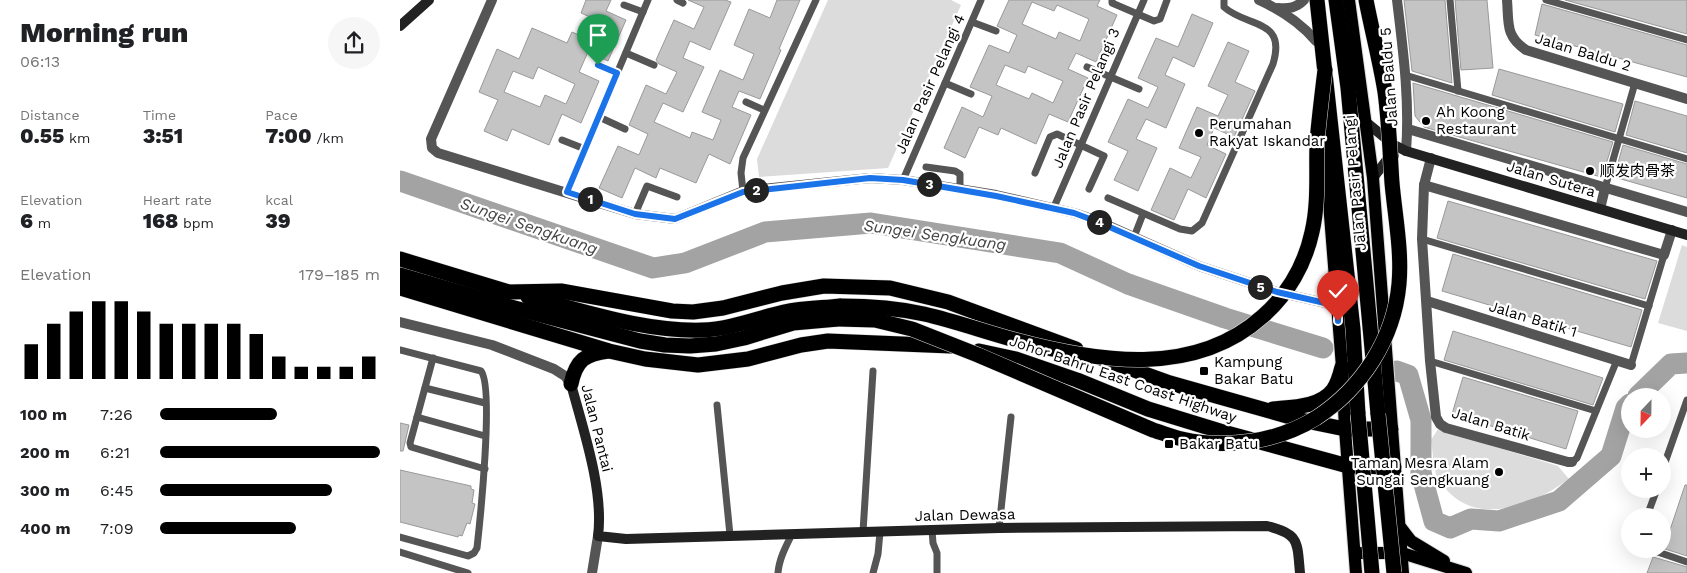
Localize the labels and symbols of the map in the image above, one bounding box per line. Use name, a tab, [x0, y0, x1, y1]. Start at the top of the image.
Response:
street label: Jalan Pasir Pelangi 4	[891, 11, 969, 157]
pin	[577, 14, 619, 65]
street label: Jalan Pasir Pelangi 3	[1048, 25, 1124, 171]
street label: Jalan Baldu 5	[1377, 27, 1401, 127]
street label: Jalan Baldu 2	[1533, 29, 1633, 75]
place label: Ah Koong Restaurant	[1436, 103, 1517, 138]
street label: Jalan Pasir Pelangi	[1340, 114, 1370, 252]
place label: Perumahan Rakyat Iskandar	[1209, 115, 1325, 150]
marker: Ah Koong Restaurant	[1420, 115, 1432, 127]
marker: Perumahan Rakyat Iskandar	[1193, 127, 1205, 139]
street label: Jalan Sutera	[1504, 157, 1598, 201]
place label: 顺发肉骨茶	[1600, 162, 1675, 180]
marker: 顺发肉骨茶	[1584, 165, 1596, 177]
pin: 3	[916, 172, 942, 196]
pin: 2	[744, 178, 768, 202]
pin: 1	[578, 186, 602, 212]
water label: Sungei Sengkuang	[458, 194, 600, 258]
pin: 4	[1086, 210, 1112, 234]
water label: Sungei Sengkuang	[862, 216, 1008, 254]
pin	[1317, 270, 1359, 321]
pin: 5	[1248, 274, 1272, 300]
street label: Jalan Batik 1	[1487, 297, 1579, 341]
street label: Johor Bahru East Coast Highway	[1007, 332, 1239, 427]
place label: Kampung Bakar Batu	[1214, 353, 1294, 388]
marker: Kampung Bakar Batu	[1198, 365, 1210, 377]
street label: Jalan Pantai	[577, 382, 617, 474]
north arrow	[1621, 388, 1671, 438]
street label: Jalan Batik	[1450, 404, 1533, 445]
place label: Bakar Batu	[1179, 435, 1259, 453]
marker: Bakar Batu	[1163, 438, 1175, 450]
place label: Taman Mesra Alam Sungai Sengkuang	[1351, 454, 1489, 489]
marker: Taman Mesra Alam Sungai Sengkuang	[1493, 466, 1505, 478]
street label: Jalan Dewasa	[914, 505, 1016, 525]

